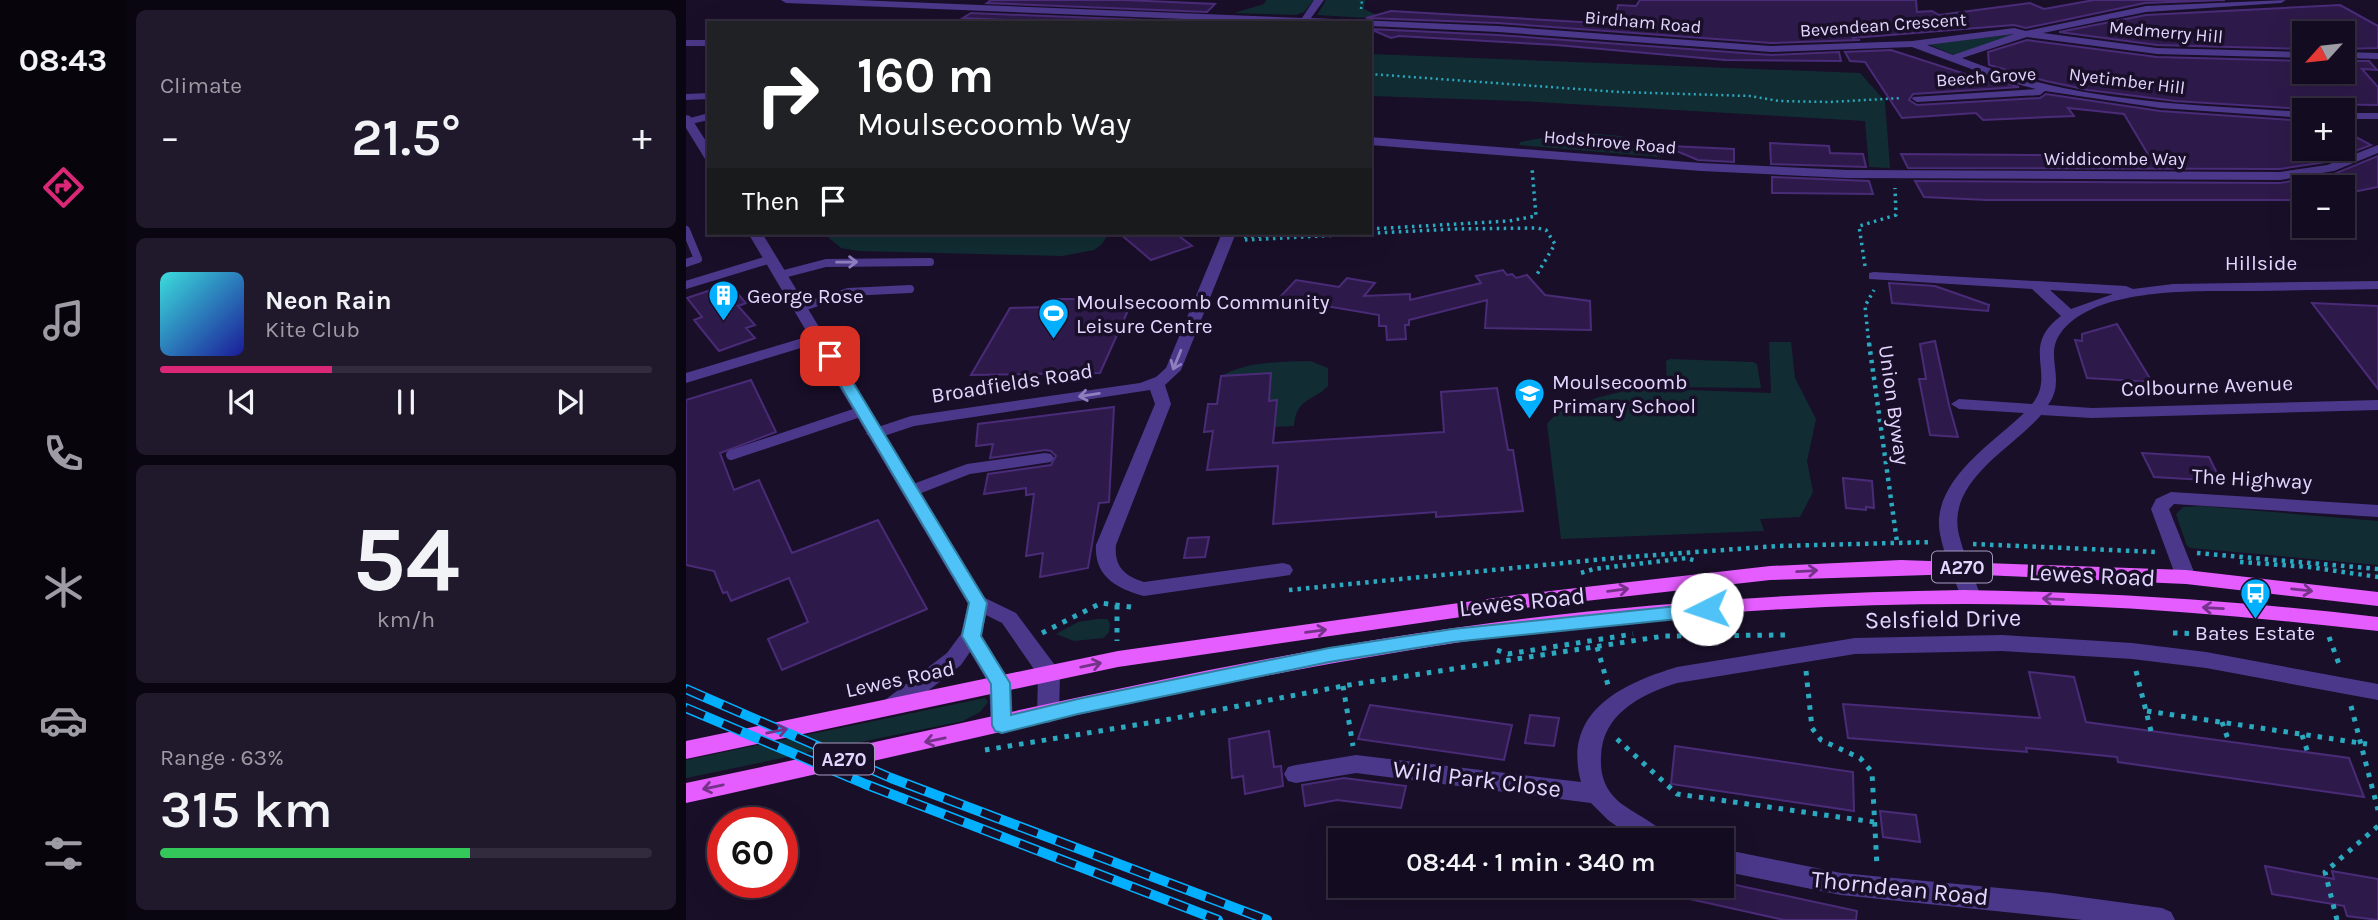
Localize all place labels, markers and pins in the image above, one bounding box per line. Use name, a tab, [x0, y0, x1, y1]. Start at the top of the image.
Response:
building icon: George Rose	[707, 279, 741, 323]
place label: George Rose	[747, 284, 864, 308]
place label: Moulsecoomb Community Leisure Centre	[1076, 290, 1330, 338]
sports icon: Moulsecoomb Community Leisure Centre	[1036, 297, 1070, 341]
pin	[800, 326, 860, 386]
place label: Moulsecoomb Primary School	[1552, 370, 1696, 418]
school or university icon: Moulsecoomb Primary School	[1512, 377, 1546, 421]
bus stop icon: Bates Estate	[2238, 576, 2272, 620]
place label: Bates Estate	[2195, 621, 2315, 645]

